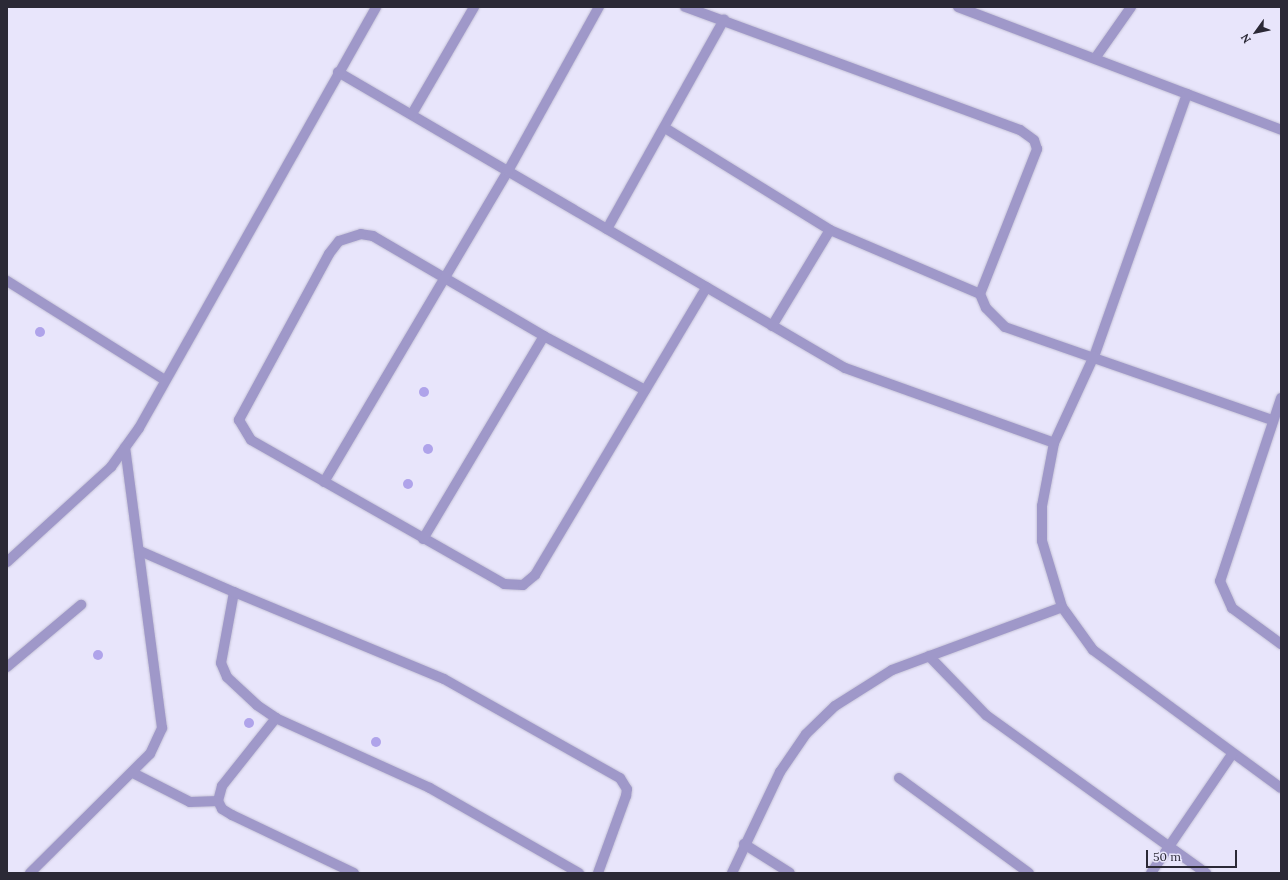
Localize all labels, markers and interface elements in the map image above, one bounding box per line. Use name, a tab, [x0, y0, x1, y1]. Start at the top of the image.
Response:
north arrow	[1236, 12, 1276, 52]
text: N	[1238, 31, 1254, 46]
scale bar	[1148, 842, 1239, 868]
text: 50 m	[1153, 849, 1181, 864]

